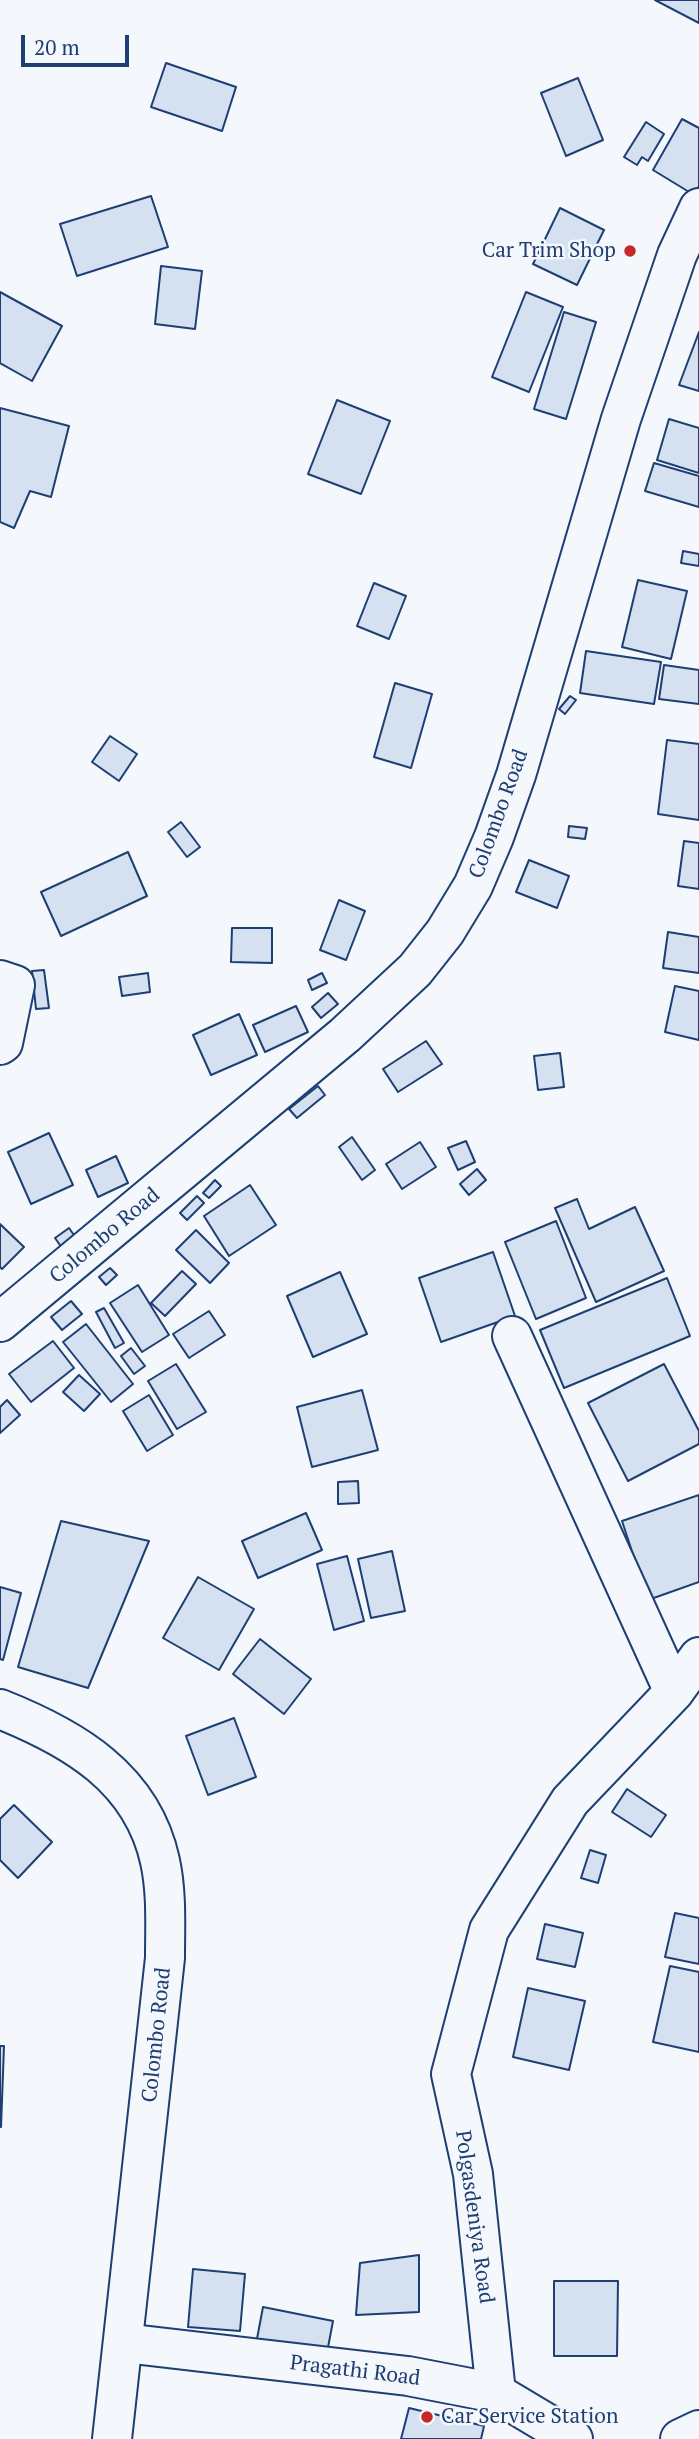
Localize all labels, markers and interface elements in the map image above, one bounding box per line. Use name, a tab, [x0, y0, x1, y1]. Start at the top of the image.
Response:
scale bar	[24, 21, 133, 65]
text: 20 m	[34, 33, 80, 61]
place label: Car Trim Shop	[482, 238, 616, 264]
marker: Car Trim Shop	[622, 243, 638, 259]
street label: Colombo Road	[464, 746, 534, 882]
street label: Colombo Road	[45, 1183, 165, 1289]
street label: Colombo Road	[137, 1966, 177, 2104]
street label: Polgasdeniya Road	[449, 2129, 499, 2305]
street label: Pragathi Road	[288, 2350, 422, 2392]
place label: Car Service Station	[441, 2404, 618, 2430]
marker: Car Service Station	[419, 2409, 435, 2425]

